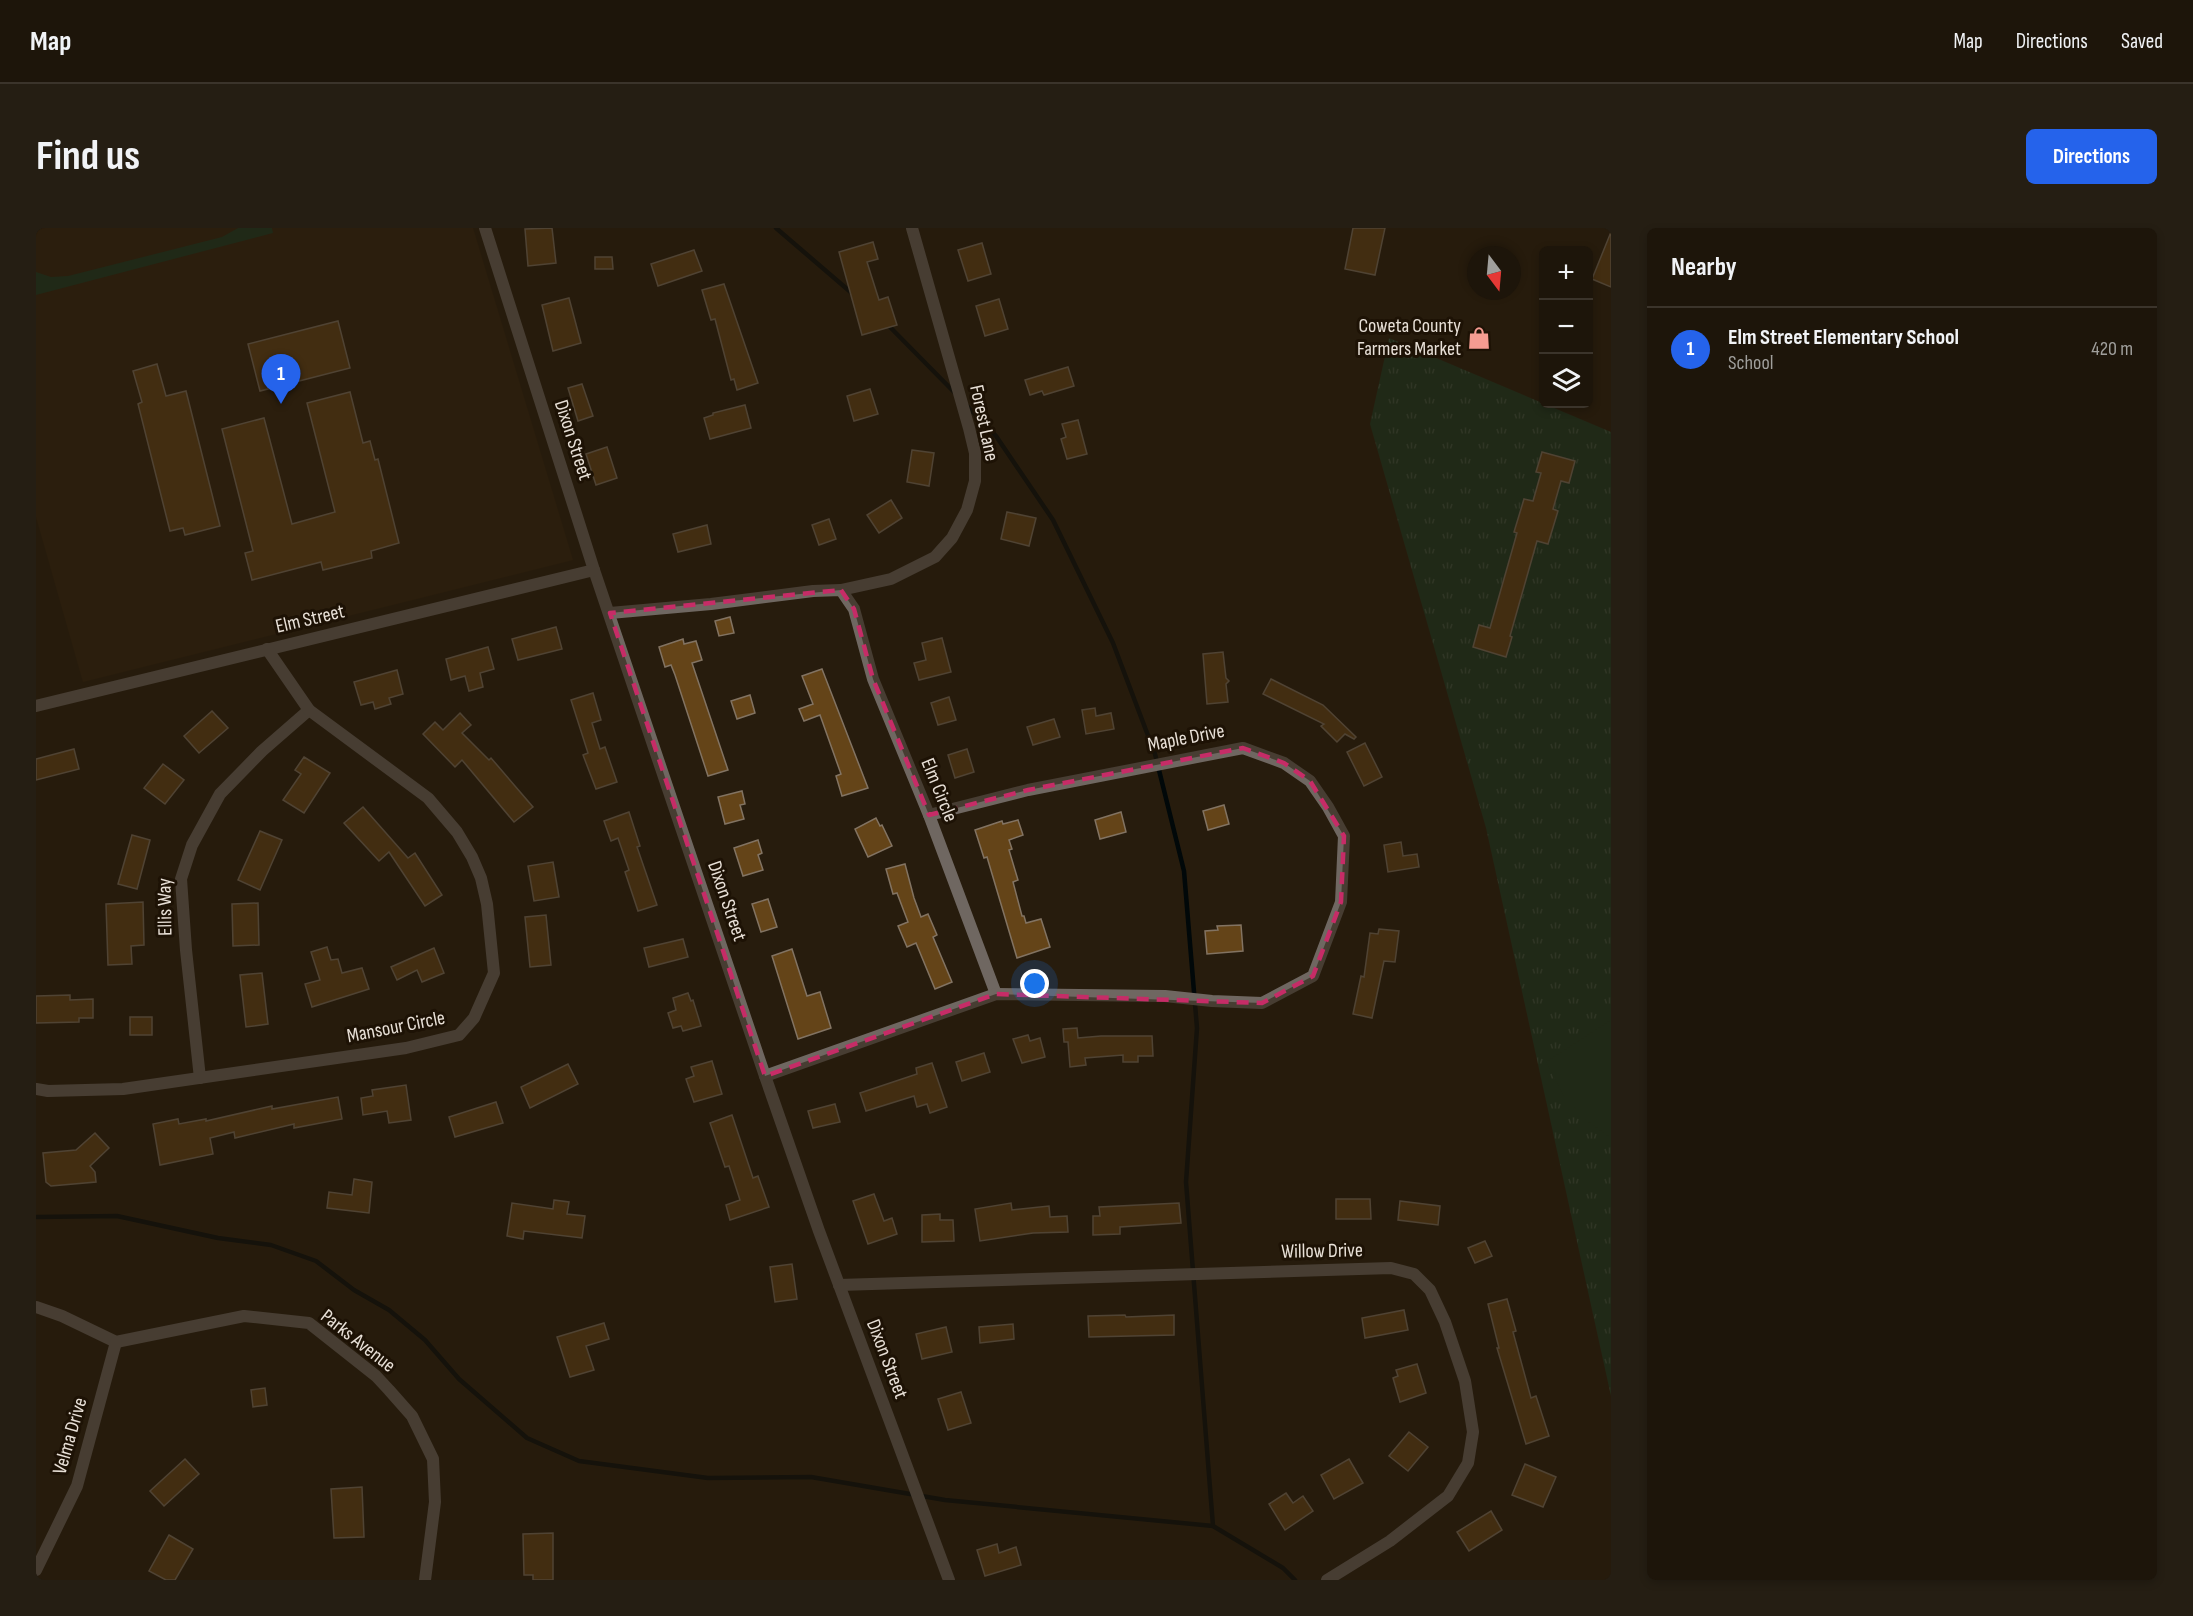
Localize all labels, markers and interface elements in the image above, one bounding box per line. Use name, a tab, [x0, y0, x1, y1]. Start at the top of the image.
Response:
text: Map	[30, 25, 71, 58]
text: Map	[1953, 29, 1983, 54]
text: Directions	[2016, 29, 2088, 54]
text: Saved	[2121, 29, 2163, 54]
button: Directions	[2026, 129, 2157, 184]
text: Find us	[36, 131, 140, 182]
north arrow	[1467, 246, 1521, 300]
map controls	[1539, 246, 1593, 408]
button: +	[1539, 246, 1593, 300]
text: Nearby	[1671, 252, 1737, 283]
button: −	[1539, 300, 1593, 354]
place label: Coweta County Farmers Market	[1357, 314, 1461, 361]
text: Elm Street Elementary School	[1728, 324, 1959, 351]
shop icon: Coweta County Farmers Market	[1466, 325, 1492, 351]
text: 1	[1687, 337, 1694, 361]
text: 420 m	[2091, 337, 2133, 361]
text: School	[1728, 351, 1773, 375]
pin: 1	[262, 354, 300, 404]
button: layers	[1539, 354, 1593, 408]
street label: Forest Lane	[964, 383, 1004, 463]
street label: Dixon Street	[549, 397, 597, 483]
street label: Elm Street	[273, 599, 347, 639]
street label: Maple Drive	[1146, 719, 1226, 757]
street label: Elm Circle	[915, 755, 963, 825]
street label: Dixon Street	[702, 858, 752, 944]
street label: Ellis Way	[152, 878, 178, 936]
your location	[1020, 969, 1049, 998]
street label: Mansour Circle	[345, 1006, 447, 1048]
street label: Willow Drive	[1281, 1238, 1363, 1264]
street label: Parks Avenue	[316, 1304, 400, 1378]
street label: Dixon Street	[861, 1316, 913, 1402]
street label: Velma Drive	[48, 1395, 92, 1477]

